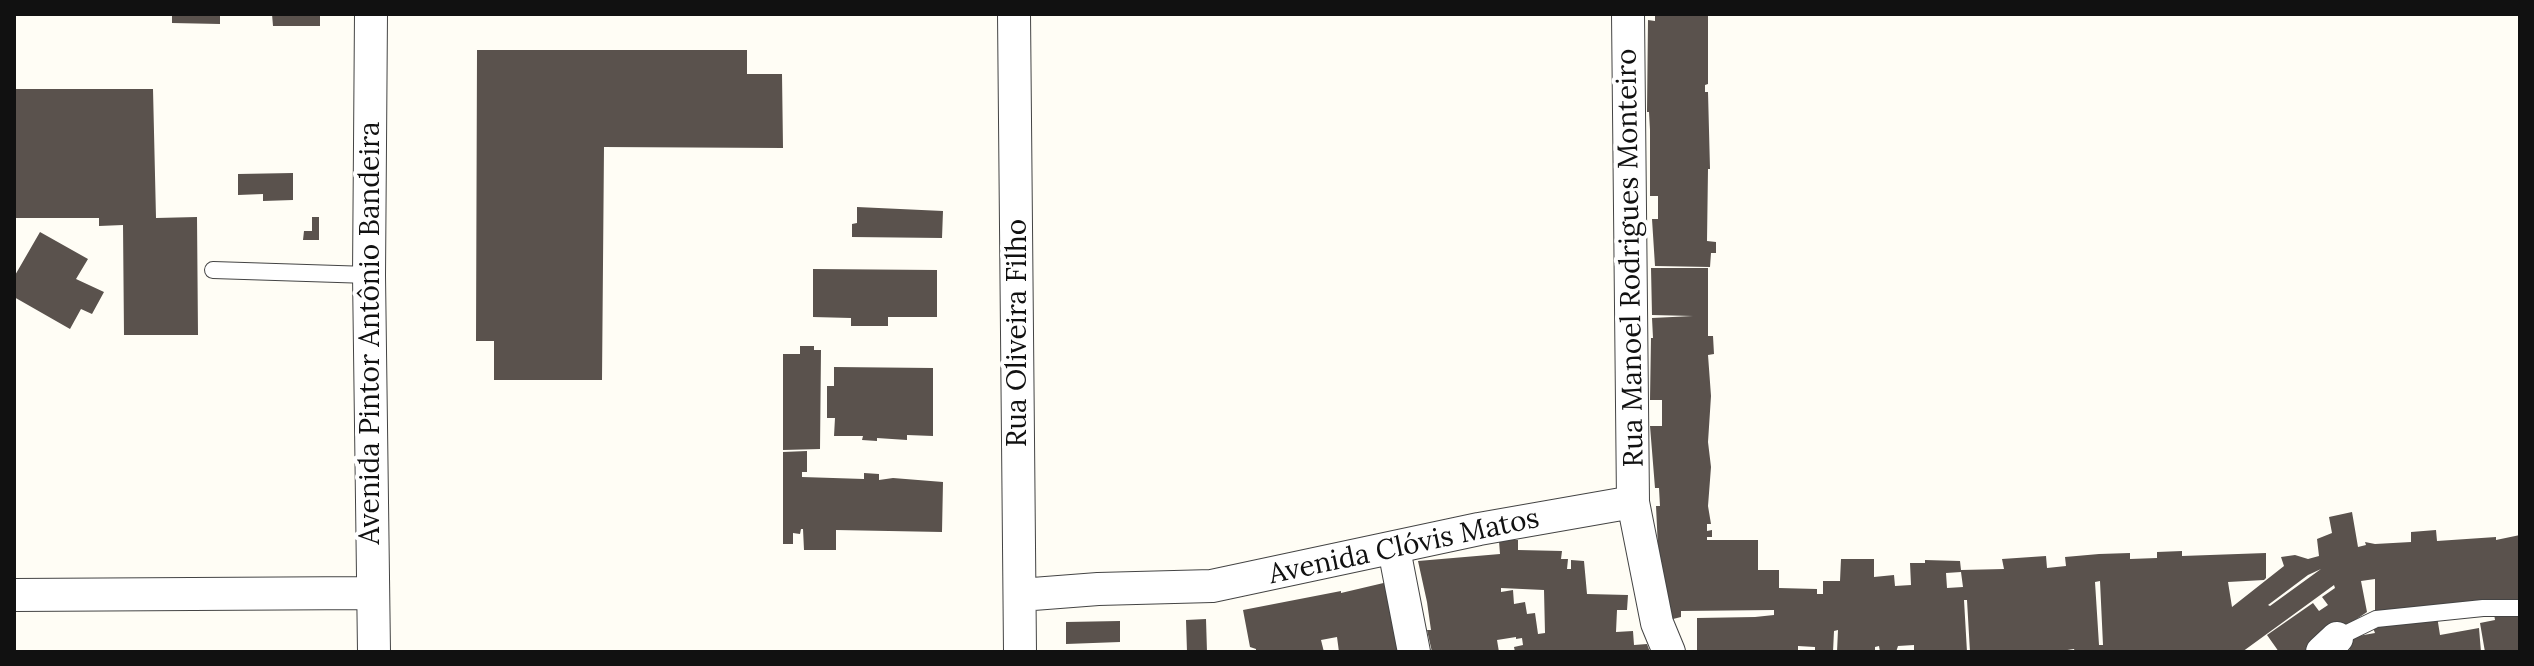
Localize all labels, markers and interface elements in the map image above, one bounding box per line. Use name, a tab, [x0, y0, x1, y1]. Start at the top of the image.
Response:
street label: Rua Manoel Rodrigues Monteiro	[1611, 48, 1651, 468]
street label: Avenida Pintor Antônio Bandeira	[354, 122, 388, 544]
street label: Rua Oliveira Filho	[1001, 219, 1035, 447]
street label: Avenida Clóvis Matos	[1266, 502, 1542, 592]

